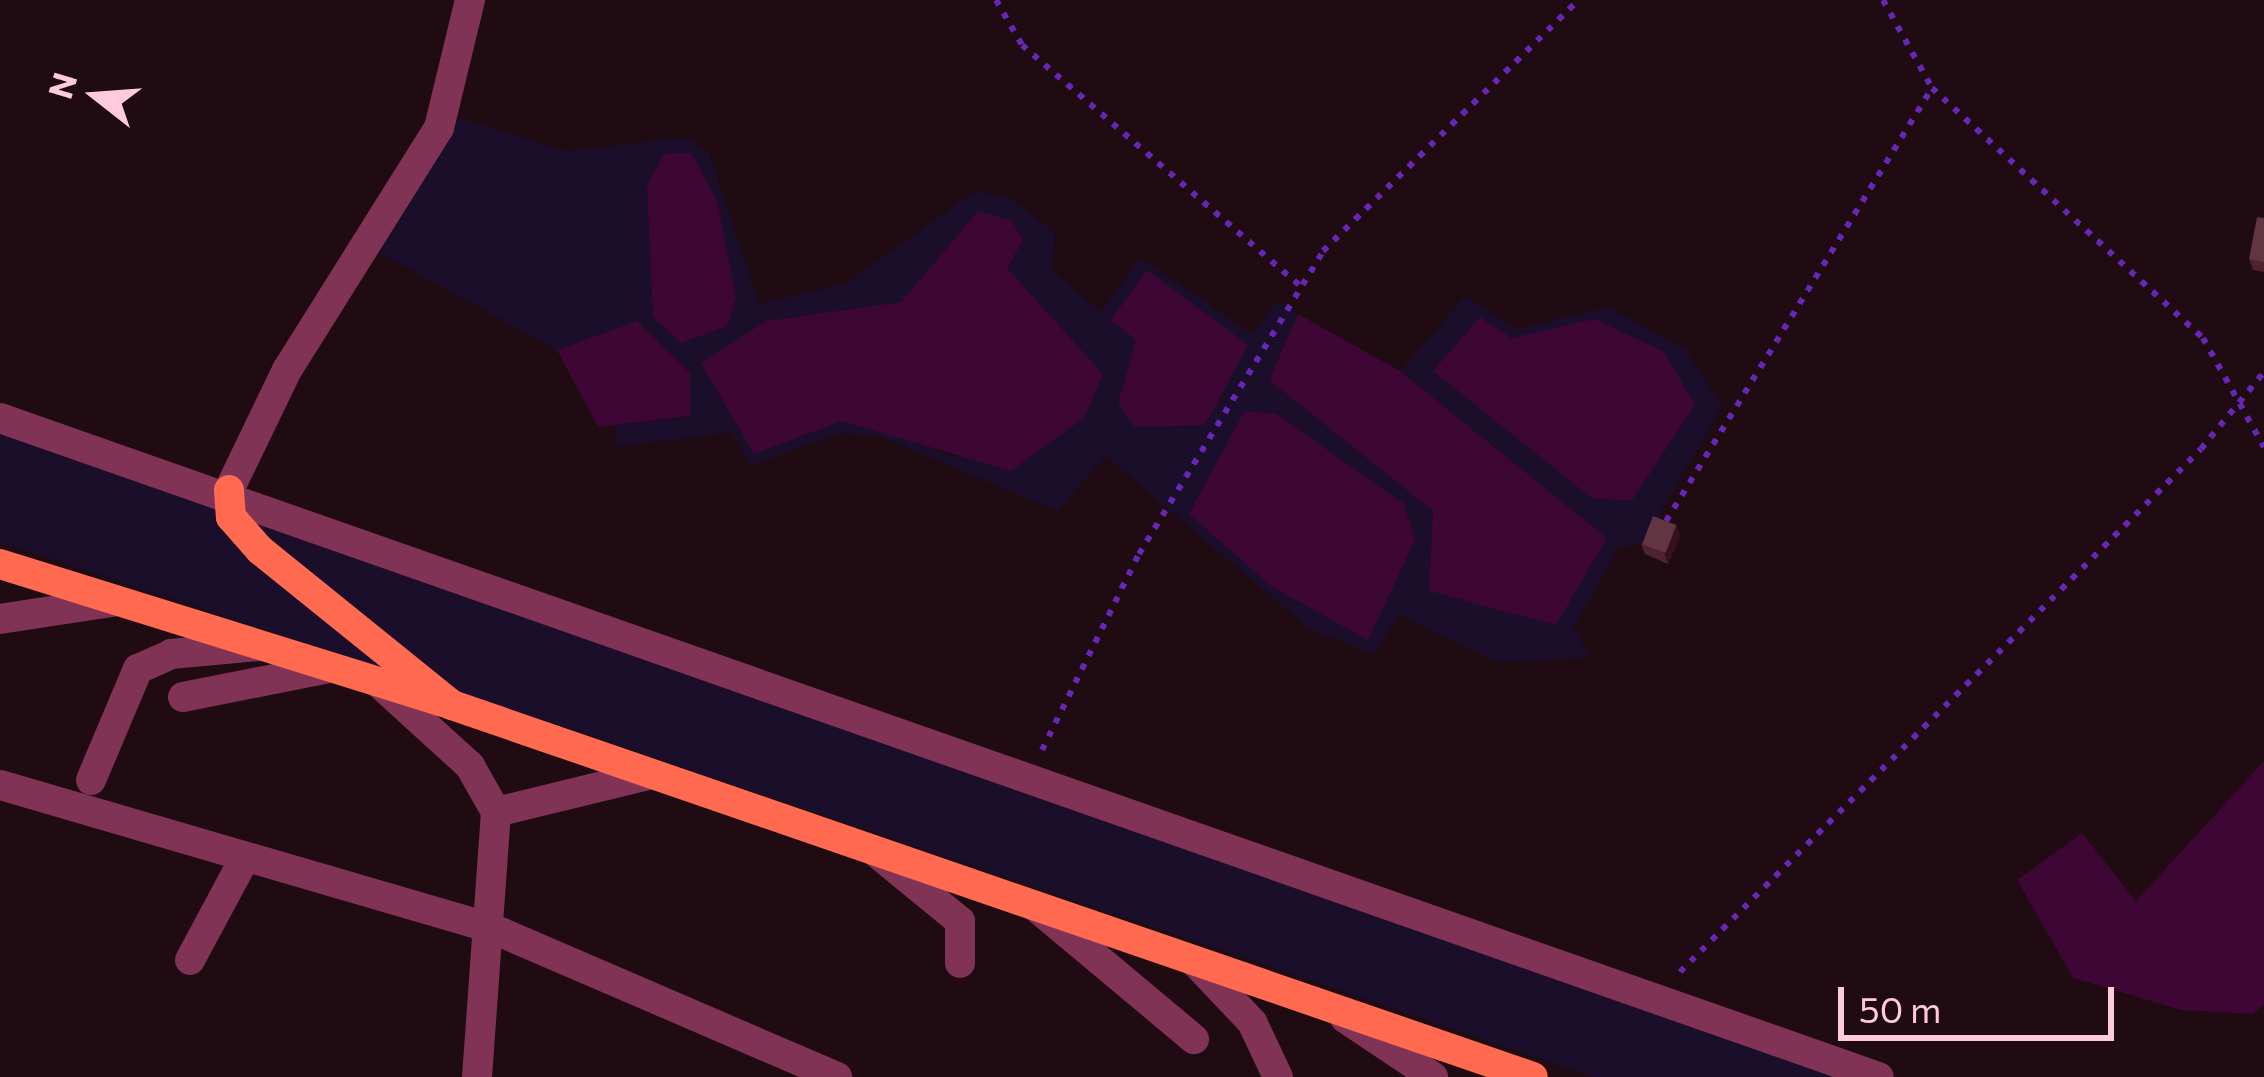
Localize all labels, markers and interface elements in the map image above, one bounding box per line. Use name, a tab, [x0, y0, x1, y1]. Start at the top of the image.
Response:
north arrow	[36, 36, 156, 156]
text: N	[38, 68, 84, 103]
scale bar	[1844, 963, 2120, 1037]
text: 50 m	[1859, 986, 1941, 1030]

